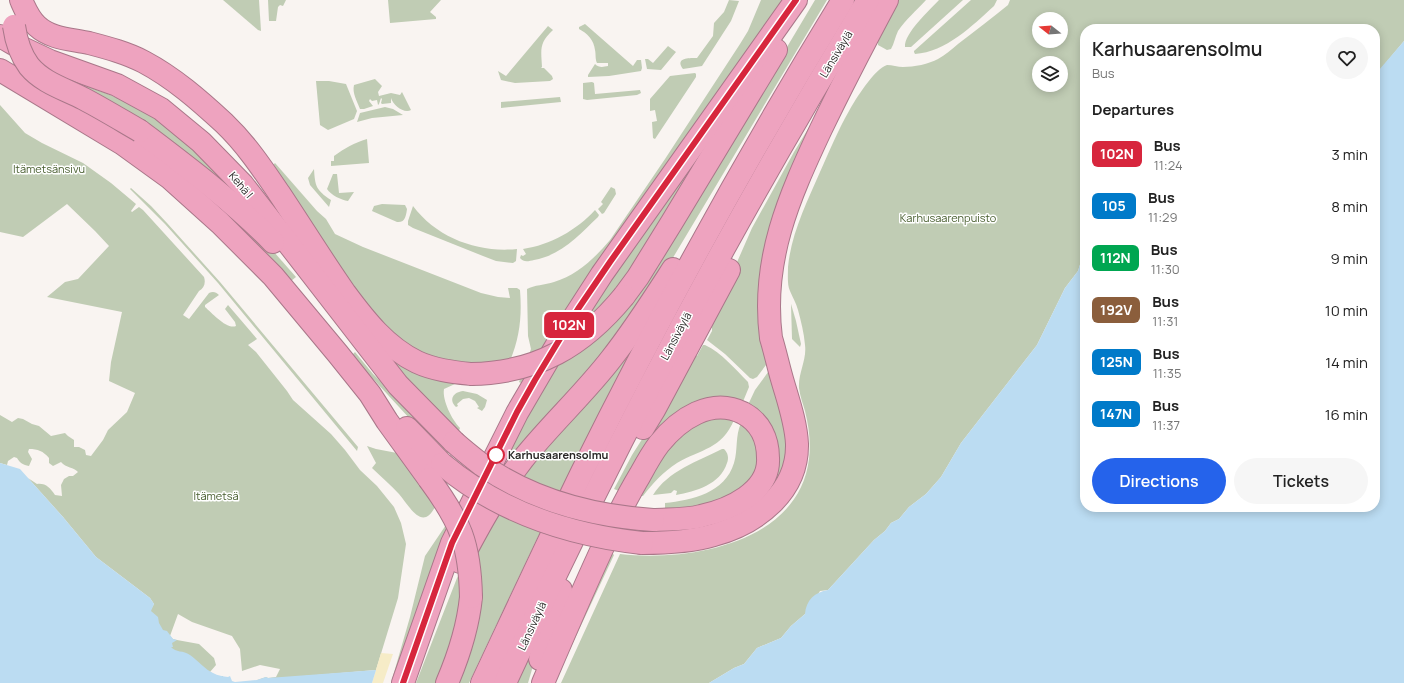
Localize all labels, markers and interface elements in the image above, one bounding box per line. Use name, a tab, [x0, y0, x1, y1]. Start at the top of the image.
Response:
north arrow	[1032, 12, 1068, 48]
map controls	[1032, 12, 1068, 92]
street label: Länsiväylä	[816, 28, 855, 80]
text: Karhusaarensolmu	[1092, 36, 1262, 62]
button: heart	[1326, 37, 1368, 79]
button: layers	[1032, 56, 1068, 92]
text: Bus	[1092, 64, 1115, 82]
text: Departures	[1092, 99, 1174, 120]
text: Bus	[1154, 135, 1181, 156]
text: 102N	[1100, 144, 1134, 163]
text: 3 min	[1332, 144, 1368, 165]
text: 11:24	[1154, 156, 1183, 174]
park label: Itämetsänsivu	[13, 161, 85, 176]
street label: Kehä I	[226, 168, 257, 201]
text: Bus	[1148, 187, 1175, 208]
text: 105	[1102, 196, 1126, 215]
text: 8 min	[1331, 196, 1368, 217]
text: 11:29	[1148, 208, 1178, 226]
park label: Karhusaarenpuisto	[900, 210, 997, 225]
text: Bus	[1151, 239, 1178, 260]
text: 112N	[1100, 248, 1131, 267]
text: 9 min	[1331, 248, 1368, 269]
text: 11:30	[1151, 260, 1180, 278]
text: Bus	[1152, 291, 1179, 312]
text: 192V	[1100, 300, 1132, 319]
text: 10 min	[1325, 300, 1368, 321]
street label: Länsiväylä	[657, 309, 694, 362]
line badge: 102N	[541, 312, 597, 338]
text: 11:31	[1152, 312, 1178, 330]
text: 102N	[552, 315, 586, 334]
text: Bus	[1153, 343, 1180, 364]
text: 125N	[1100, 352, 1133, 371]
text: 14 min	[1325, 352, 1368, 373]
text: 11:35	[1153, 364, 1181, 382]
text: Bus	[1152, 395, 1179, 416]
text: 147N	[1100, 404, 1132, 423]
text: 16 min	[1325, 404, 1368, 425]
text: 11:37	[1152, 416, 1180, 434]
marker: Karhusaarensolmu	[487, 446, 505, 464]
place label: Karhusaarensolmu	[508, 447, 609, 462]
button: Directions	[1092, 458, 1226, 504]
button: Tickets	[1234, 458, 1368, 504]
park label: Itämetsä	[193, 488, 239, 503]
street label: Länsiväylä	[514, 599, 549, 653]

